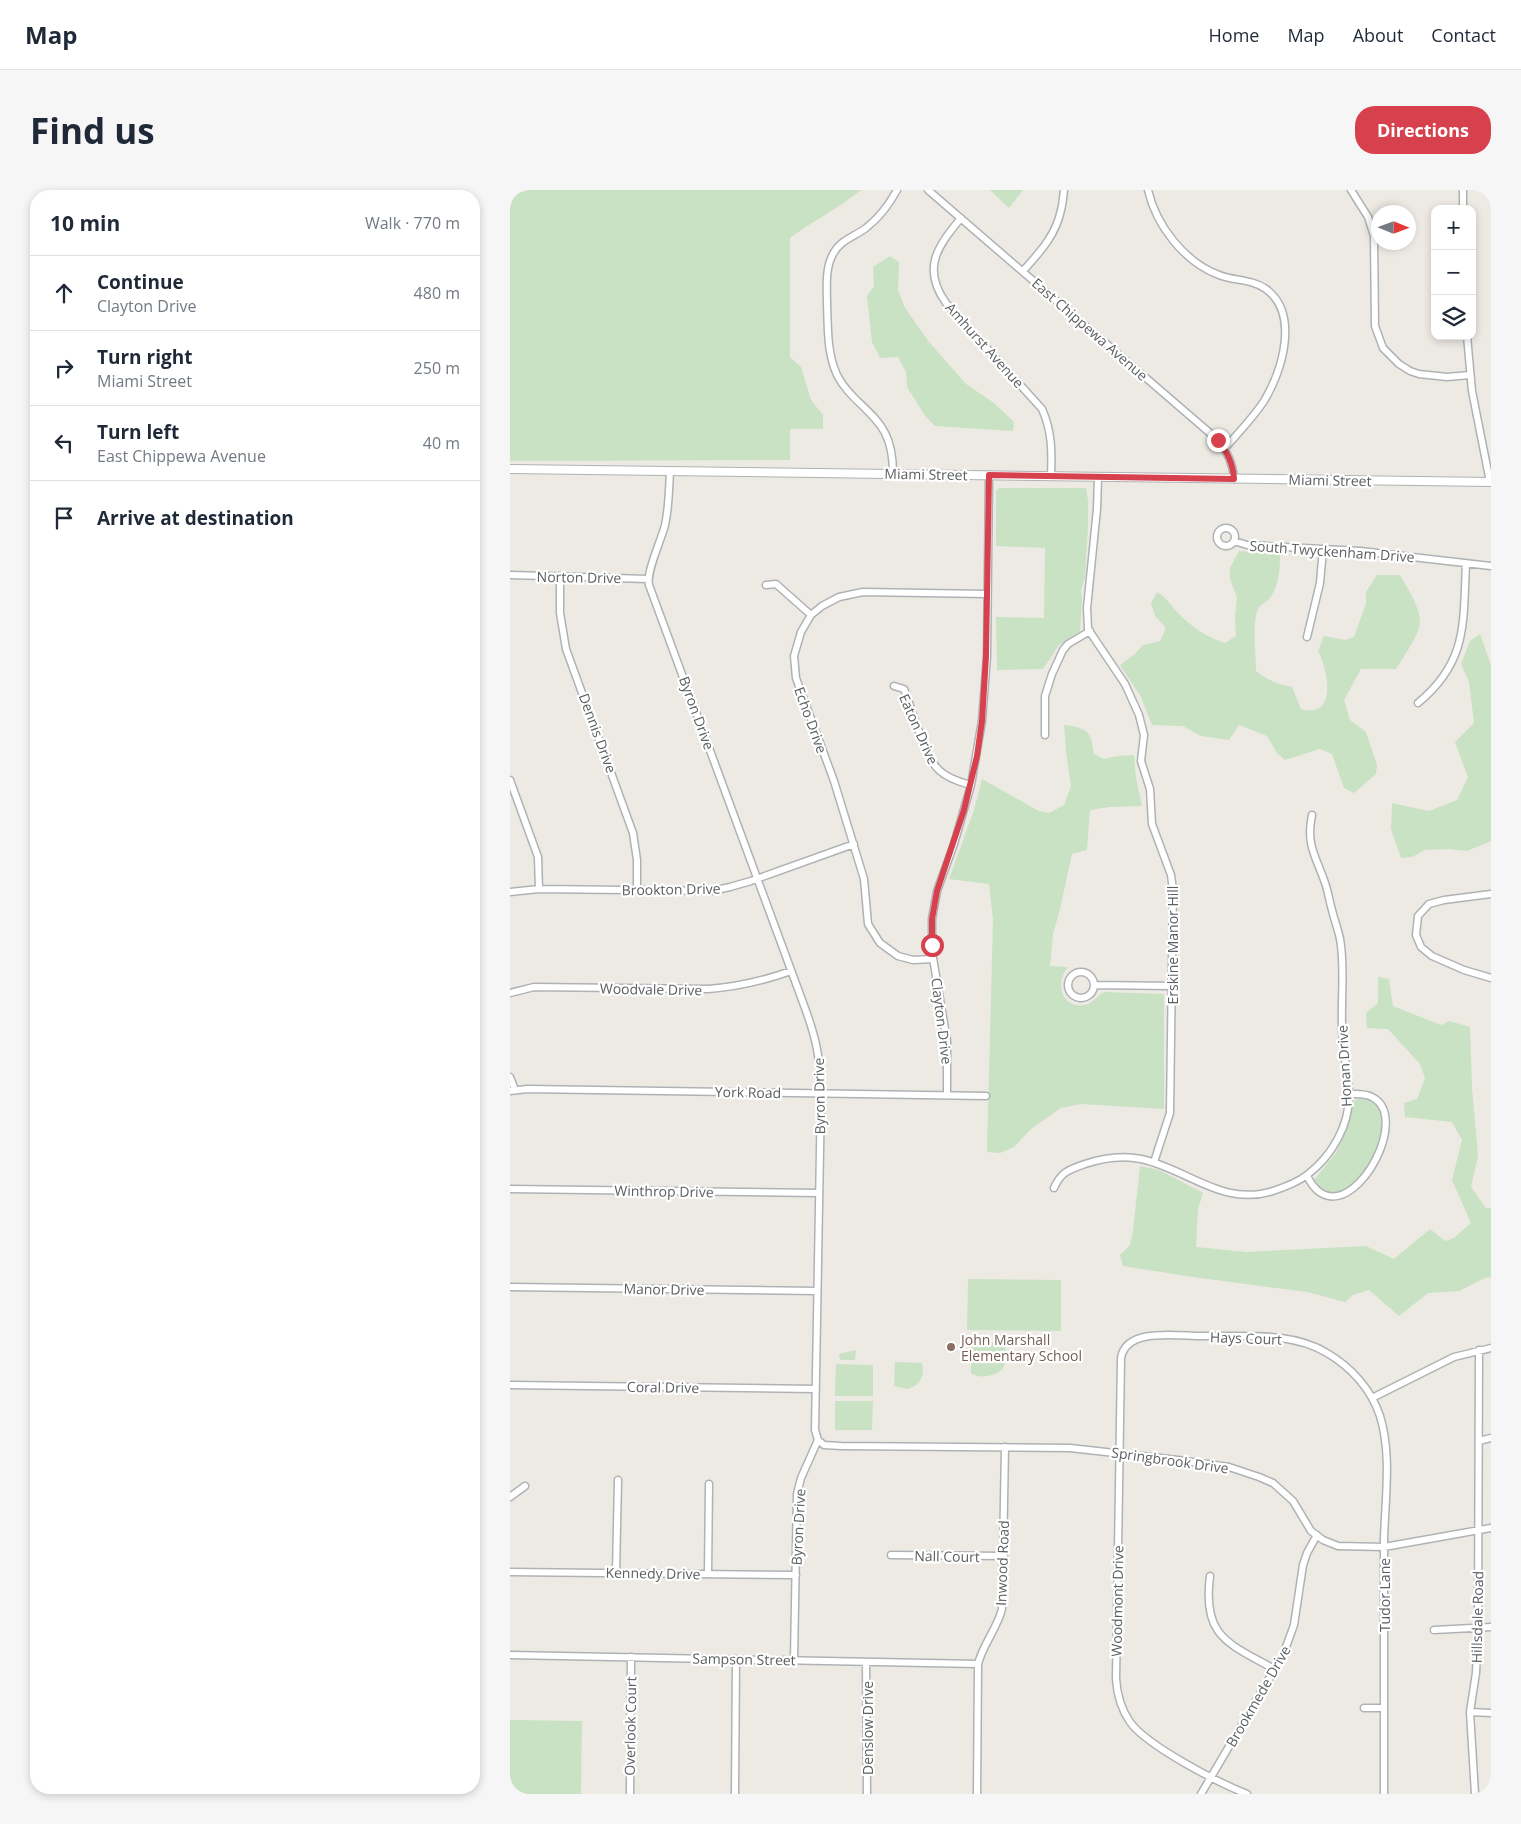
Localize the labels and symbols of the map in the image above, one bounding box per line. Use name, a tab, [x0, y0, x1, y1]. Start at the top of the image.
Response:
north arrow	[1371, 205, 1416, 250]
street label: East Chippewa Avenue	[1028, 273, 1152, 385]
street label: Amhurst Avenue	[942, 298, 1029, 392]
route end	[1207, 429, 1230, 452]
street label: Miami Street	[884, 464, 968, 484]
street label: Miami Street	[1288, 470, 1372, 490]
street label: South Twyckenham Drive	[1249, 536, 1415, 566]
street label: Norton Drive	[537, 567, 622, 587]
street label: Byron Drive	[675, 674, 719, 752]
street label: Echo Drive	[790, 684, 832, 756]
street label: Dennis Drive	[575, 691, 621, 776]
street label: Eaton Drive	[895, 691, 943, 767]
street label: Brookton Drive	[621, 879, 721, 899]
street label: Erskine Manor Hill	[1163, 886, 1182, 1004]
route start	[921, 934, 944, 957]
street label: Clayton Drive	[927, 977, 957, 1065]
street label: Woodvale Drive	[600, 979, 702, 999]
street label: Honan Drive	[1332, 1025, 1356, 1107]
street label: Byron Drive	[809, 1057, 829, 1135]
street label: York Road	[715, 1082, 781, 1102]
street label: Winthrop Drive	[614, 1181, 714, 1201]
street label: Manor Drive	[623, 1279, 705, 1299]
street label: Hays Court	[1210, 1327, 1282, 1349]
place label: John Marshall Elementary School	[959, 1330, 1082, 1365]
marker: John Marshall Elementary School	[945, 1341, 957, 1353]
street label: Coral Drive	[627, 1377, 699, 1397]
street label: Springbrook Drive	[1110, 1442, 1230, 1478]
street label: Byron Drive	[787, 1488, 810, 1566]
street label: Inwood Road	[991, 1520, 1013, 1606]
street label: Woodmont Drive	[1107, 1545, 1127, 1657]
street label: Nall Court	[914, 1546, 980, 1566]
street label: Tudor Lane	[1375, 1558, 1394, 1632]
street label: Kennedy Drive	[605, 1563, 701, 1583]
street label: Hillsdale Road	[1467, 1571, 1487, 1663]
street label: Brookmede Drive	[1221, 1642, 1295, 1750]
street label: Sampson Street	[692, 1649, 796, 1669]
street label: Overlook Court	[620, 1676, 640, 1776]
street label: Denslow Drive	[858, 1681, 877, 1775]

